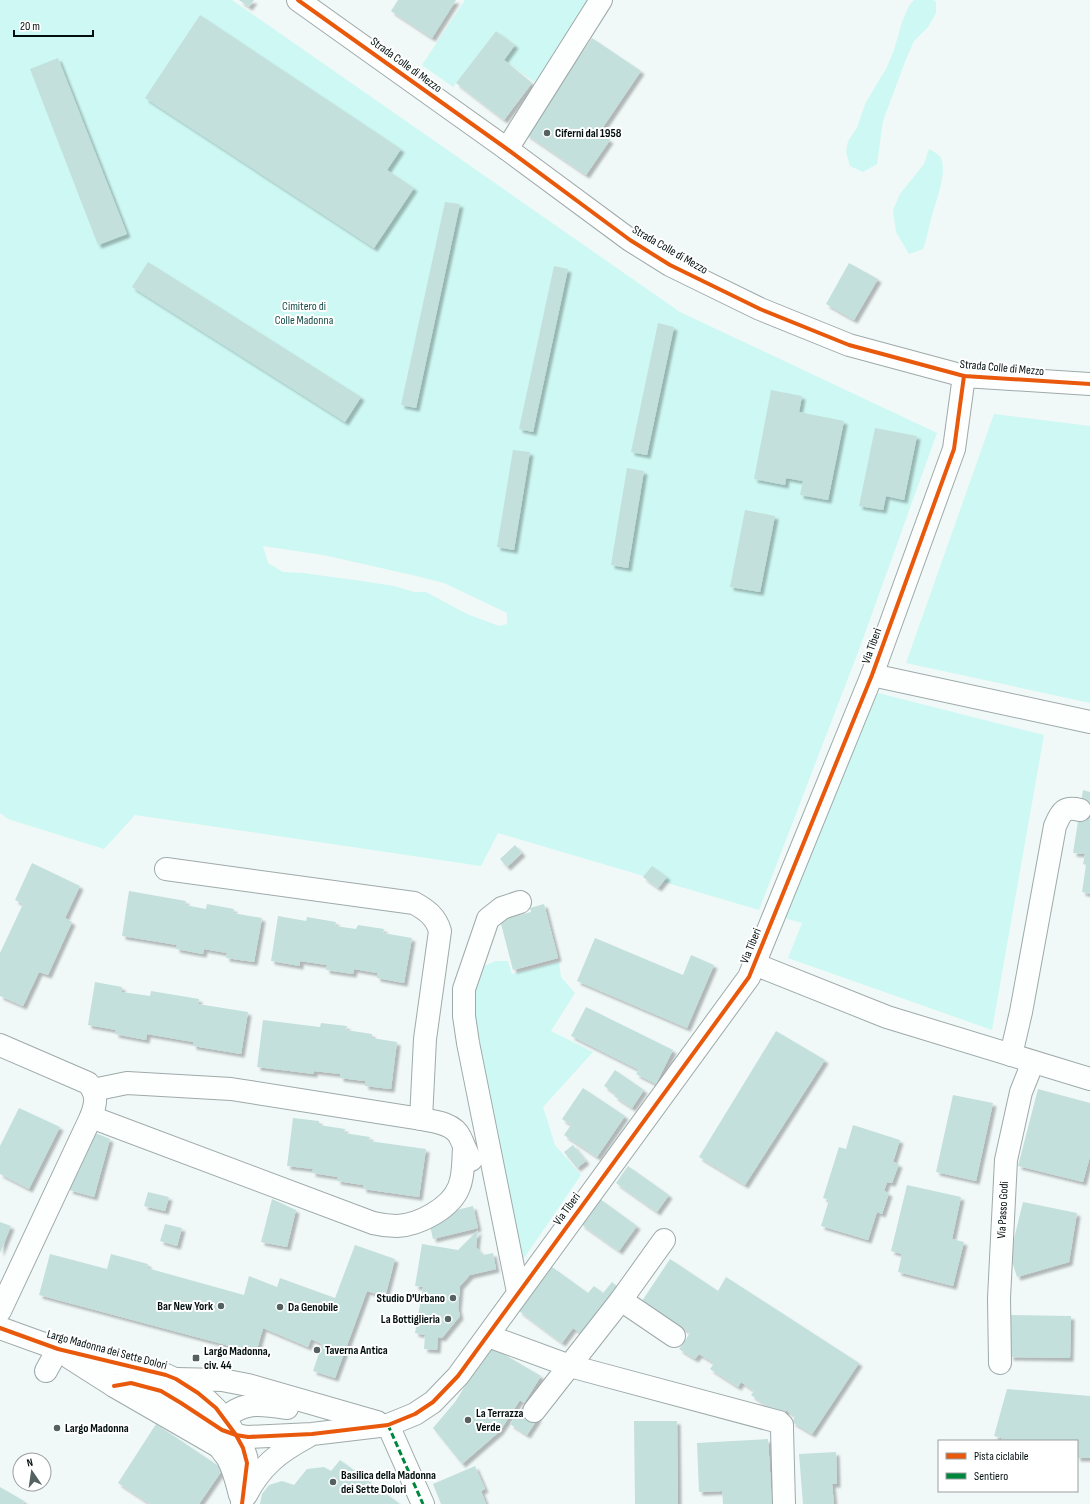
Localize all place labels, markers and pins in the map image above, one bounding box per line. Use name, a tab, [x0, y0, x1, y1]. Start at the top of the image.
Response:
place label: Ciferni dal 1958	[555, 126, 622, 141]
marker: Ciferni dal 1958	[542, 128, 552, 138]
place label: Studio D'Urbano	[377, 1291, 445, 1306]
marker: Studio D'Urbano	[448, 1293, 458, 1303]
place label: Bar New York	[157, 1299, 213, 1314]
place label: Da Genobile	[288, 1300, 338, 1315]
marker: Bar New York	[216, 1301, 226, 1311]
marker: Da Genobile	[275, 1302, 285, 1312]
place label: La Bottiglieria	[381, 1312, 440, 1327]
marker: La Bottiglieria	[443, 1314, 453, 1324]
place label: Taverna Antica	[325, 1343, 388, 1358]
place label: Largo Madonna, civ. 44	[204, 1344, 271, 1373]
marker: Taverna Antica	[312, 1345, 322, 1355]
marker: Largo Madonna, civ. 44	[191, 1353, 201, 1363]
place label: La Terrazza Verde	[476, 1406, 524, 1435]
marker: La Terrazza Verde	[463, 1415, 473, 1425]
place label: Largo Madonna	[65, 1421, 129, 1436]
marker: Largo Madonna	[52, 1423, 62, 1433]
place label: Basilica della Madonna dei Sette Dolori	[341, 1468, 436, 1497]
marker: Basilica della Madonna dei Sette Dolori	[328, 1477, 338, 1487]

